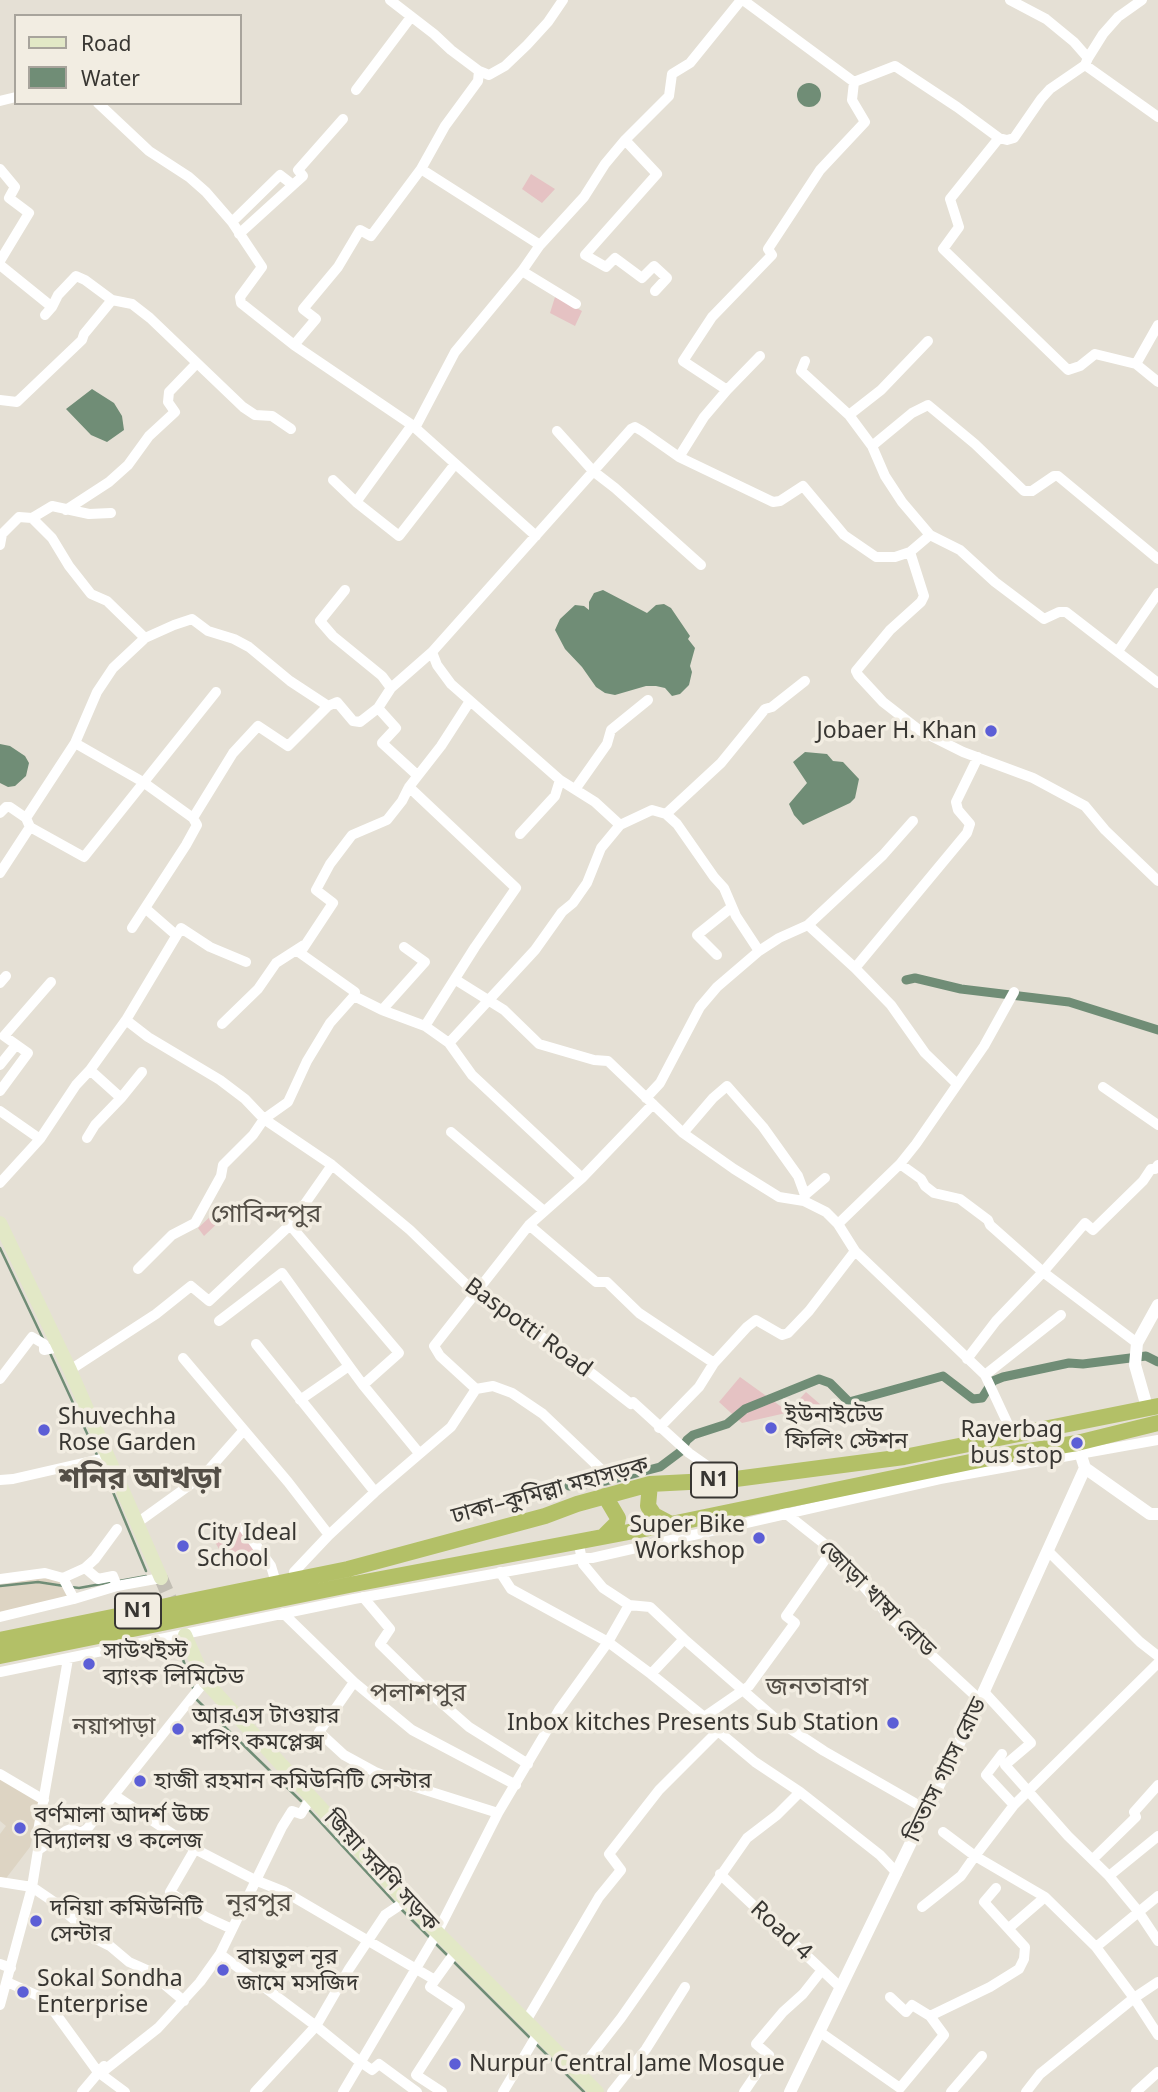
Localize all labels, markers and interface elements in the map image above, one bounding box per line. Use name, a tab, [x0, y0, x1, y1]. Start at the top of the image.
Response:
legend	[14, 14, 242, 105]
text: Road	[81, 29, 131, 57]
text: Water	[81, 64, 140, 92]
place label: Jobaer H. Khan	[817, 717, 977, 745]
marker: Jobaer H. Khan	[983, 723, 999, 739]
district label: গোবিন্দপুর	[211, 1199, 321, 1231]
street label: Baspotti Road	[459, 1273, 597, 1383]
place label: ইউনাইটেড ফিলিং স্টেশন	[785, 1401, 908, 1455]
place label: Shuvechha Rose Garden	[58, 1403, 196, 1457]
place label: Rayerbag bus stop	[960, 1416, 1063, 1470]
marker: ইউনাইটেড ফিলিং স্টেশন	[763, 1420, 779, 1436]
marker: Shuvechha Rose Garden	[36, 1422, 52, 1438]
marker: Rayerbag bus stop	[1069, 1435, 1085, 1451]
street label: ঢাকা–কুমিল্লা মহাসড়ক	[448, 1451, 652, 1531]
district label: শনির আখড়া	[59, 1461, 221, 1497]
road number: N1	[691, 1462, 737, 1498]
place label: Super Bike Workshop	[629, 1511, 745, 1565]
place label: City Ideal School	[197, 1519, 297, 1573]
marker: Super Bike Workshop	[751, 1530, 767, 1546]
street label: জোড়া খাম্বা রোড	[813, 1535, 941, 1663]
marker: City Ideal School	[175, 1538, 191, 1554]
road number: N1	[115, 1594, 161, 1628]
place label: সাউথইস্ট ব্যাংক লিমিটেড	[103, 1637, 244, 1691]
marker: সাউথইস্ট ব্যাংক লিমিটেড	[81, 1656, 97, 1672]
district label: জনতাবাগ	[766, 1672, 868, 1704]
district label: পলাশপুর	[370, 1678, 466, 1710]
street label: তিতাস গ্যাস রোড	[899, 1693, 993, 1847]
place label: আরএস টাওয়ার শপিং কমপ্লেক্স	[192, 1702, 339, 1756]
place label: Inbox kitches Presents Sub Station	[507, 1709, 879, 1737]
district label: নয়াপাড়া	[73, 1713, 155, 1741]
marker: Inbox kitches Presents Sub Station	[885, 1715, 901, 1731]
marker: আরএস টাওয়ার শপিং কমপ্লেক্স	[170, 1721, 186, 1737]
place label: হাজী রহমান কমিউনিটি সেন্টার	[154, 1767, 432, 1795]
marker: হাজী রহমান কমিউনিটি সেন্টার	[132, 1773, 148, 1789]
place label: বর্ণমালা আদর্শ উচ্চ বিদ্যালয় ও কলেজ	[34, 1801, 209, 1855]
street label: জিয়া সরণি সড়ক	[318, 1805, 444, 1937]
marker: বর্ণমালা আদর্শ উচ্চ বিদ্যালয় ও কলেজ	[12, 1820, 28, 1836]
district label: নূরপুর	[226, 1888, 292, 1920]
place label: দনিয়া কমিউনিটি সেন্টার	[50, 1894, 203, 1948]
street label: Road 4	[744, 1896, 818, 1966]
marker: দনিয়া কমিউনিটি সেন্টার	[28, 1913, 44, 1929]
place label: বায়তুল নূর জামে মসজিদ	[237, 1943, 358, 1997]
marker: বায়তুল নূর জামে মসজিদ	[215, 1962, 231, 1978]
place label: Sokal Sondha Enterprise	[37, 1965, 183, 2019]
marker: Sokal Sondha Enterprise	[15, 1984, 31, 2000]
place label: Nurpur Central Jame Mosque	[469, 2050, 785, 2078]
marker: Nurpur Central Jame Mosque	[447, 2056, 463, 2072]

